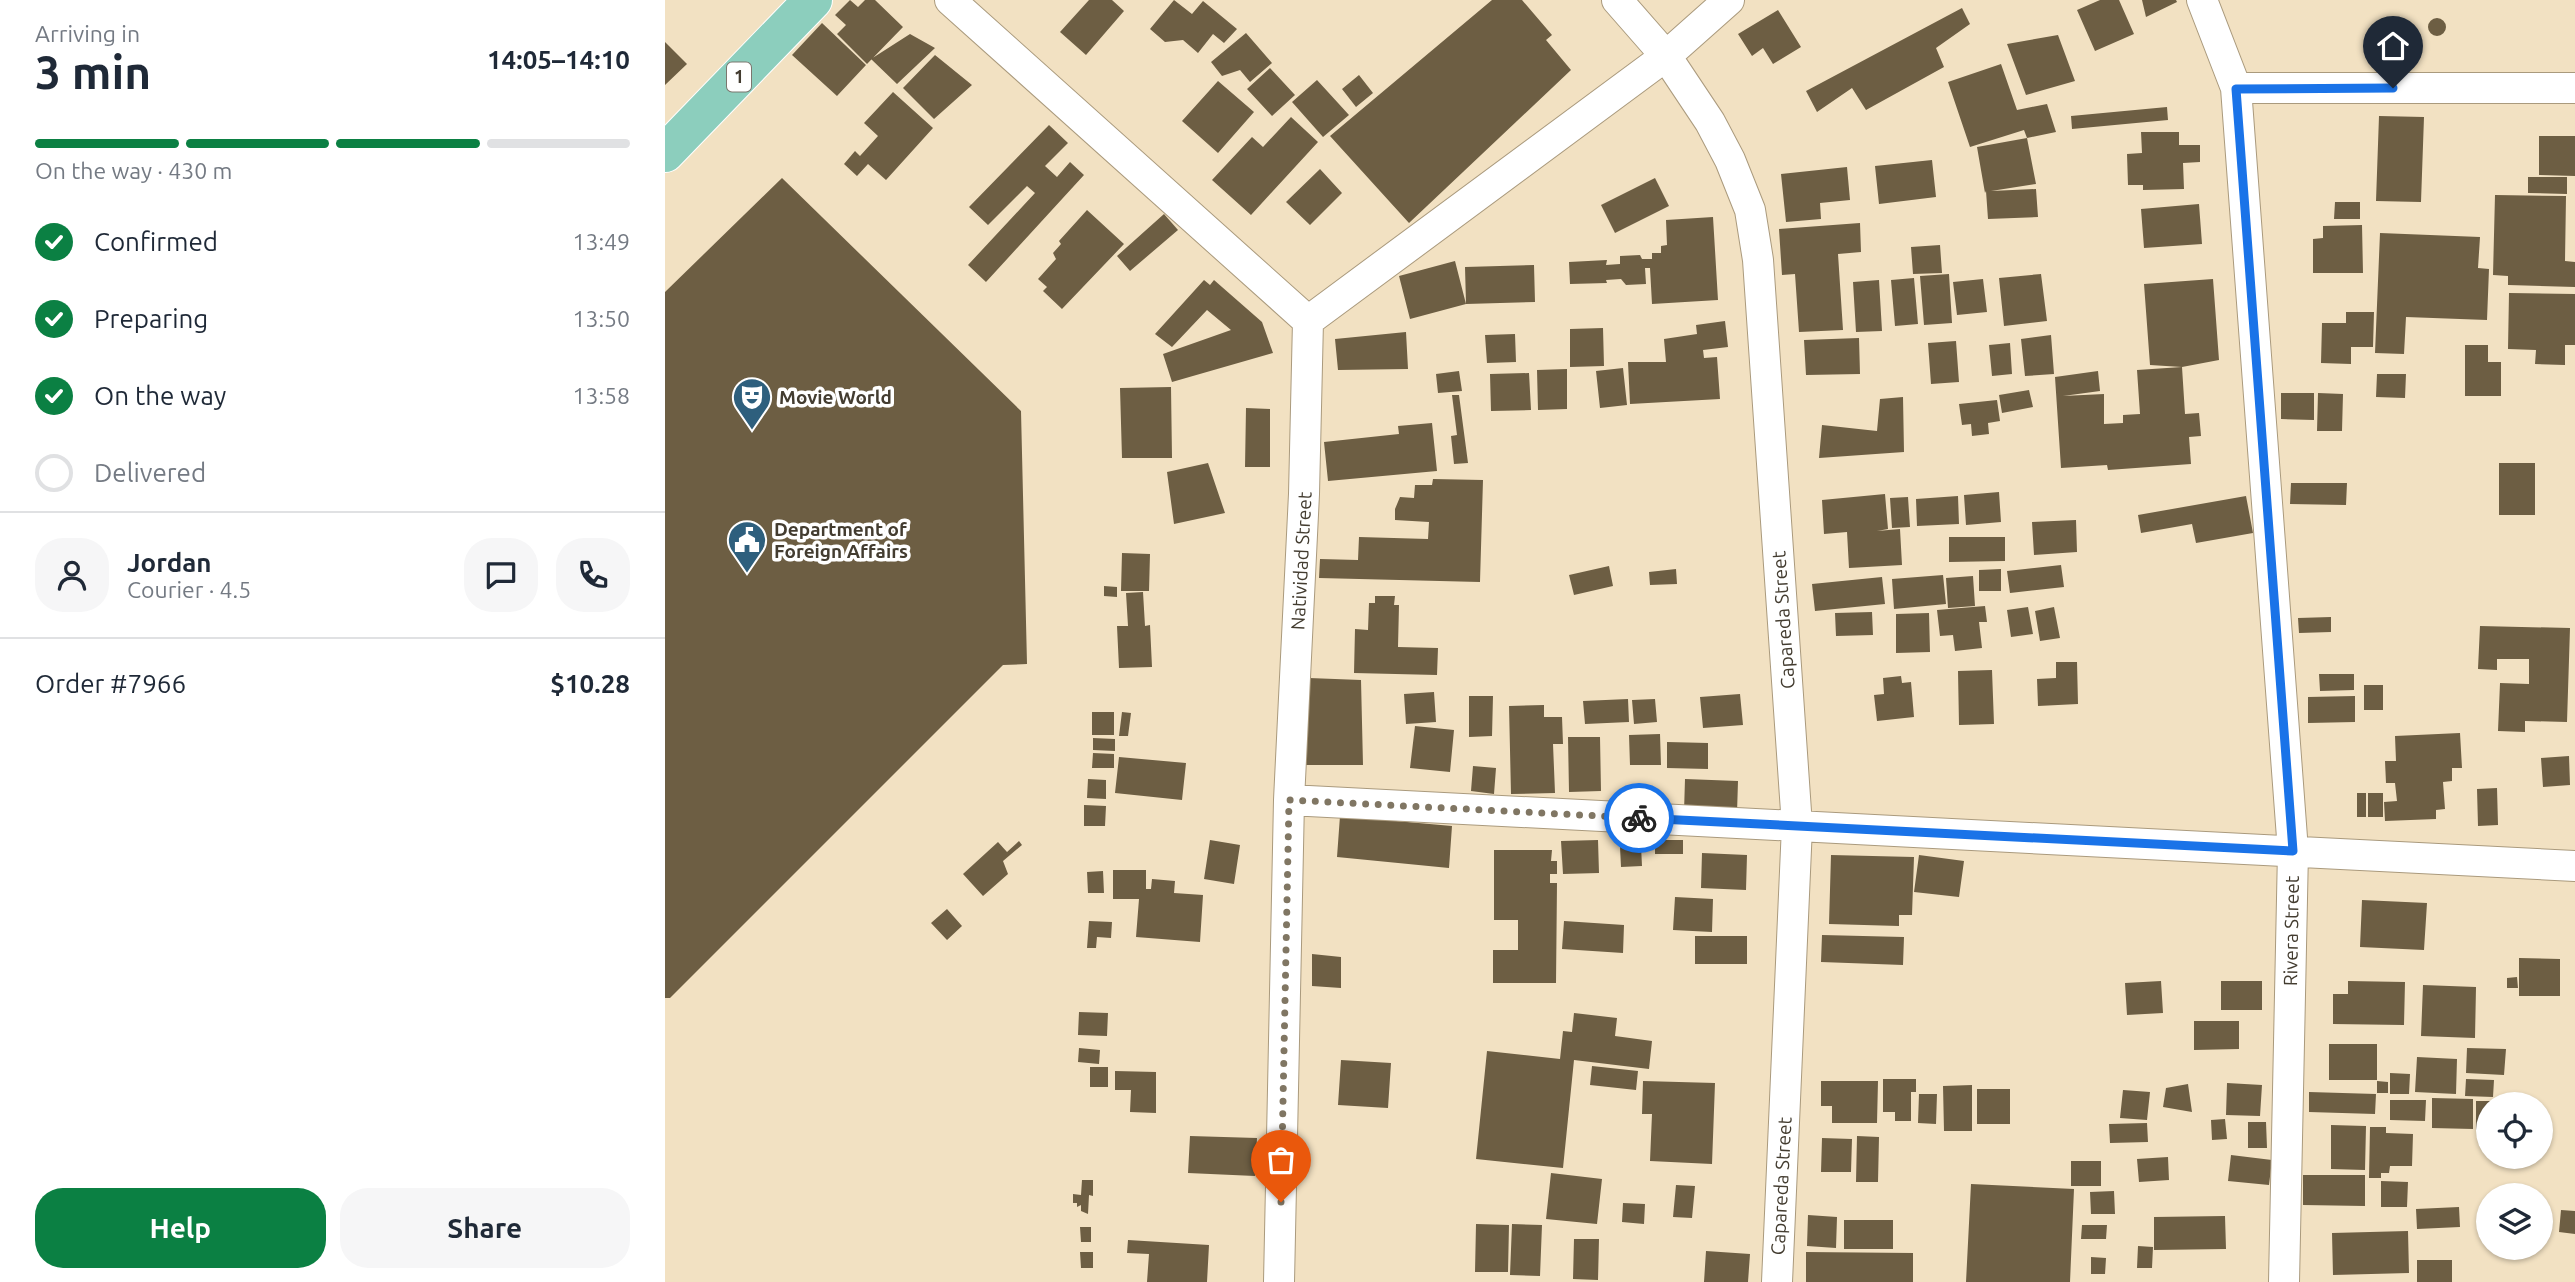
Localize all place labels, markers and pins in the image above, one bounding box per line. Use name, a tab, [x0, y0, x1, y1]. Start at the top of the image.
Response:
pin	[2363, 16, 2423, 88]
theatre icon: Movie World	[731, 376, 773, 431]
place label: Movie World	[779, 386, 892, 408]
place label: Department of Foreign Affairs	[774, 518, 908, 562]
public building icon: Department of Foreign Affairs	[726, 519, 768, 574]
pin	[1251, 1130, 1311, 1202]

